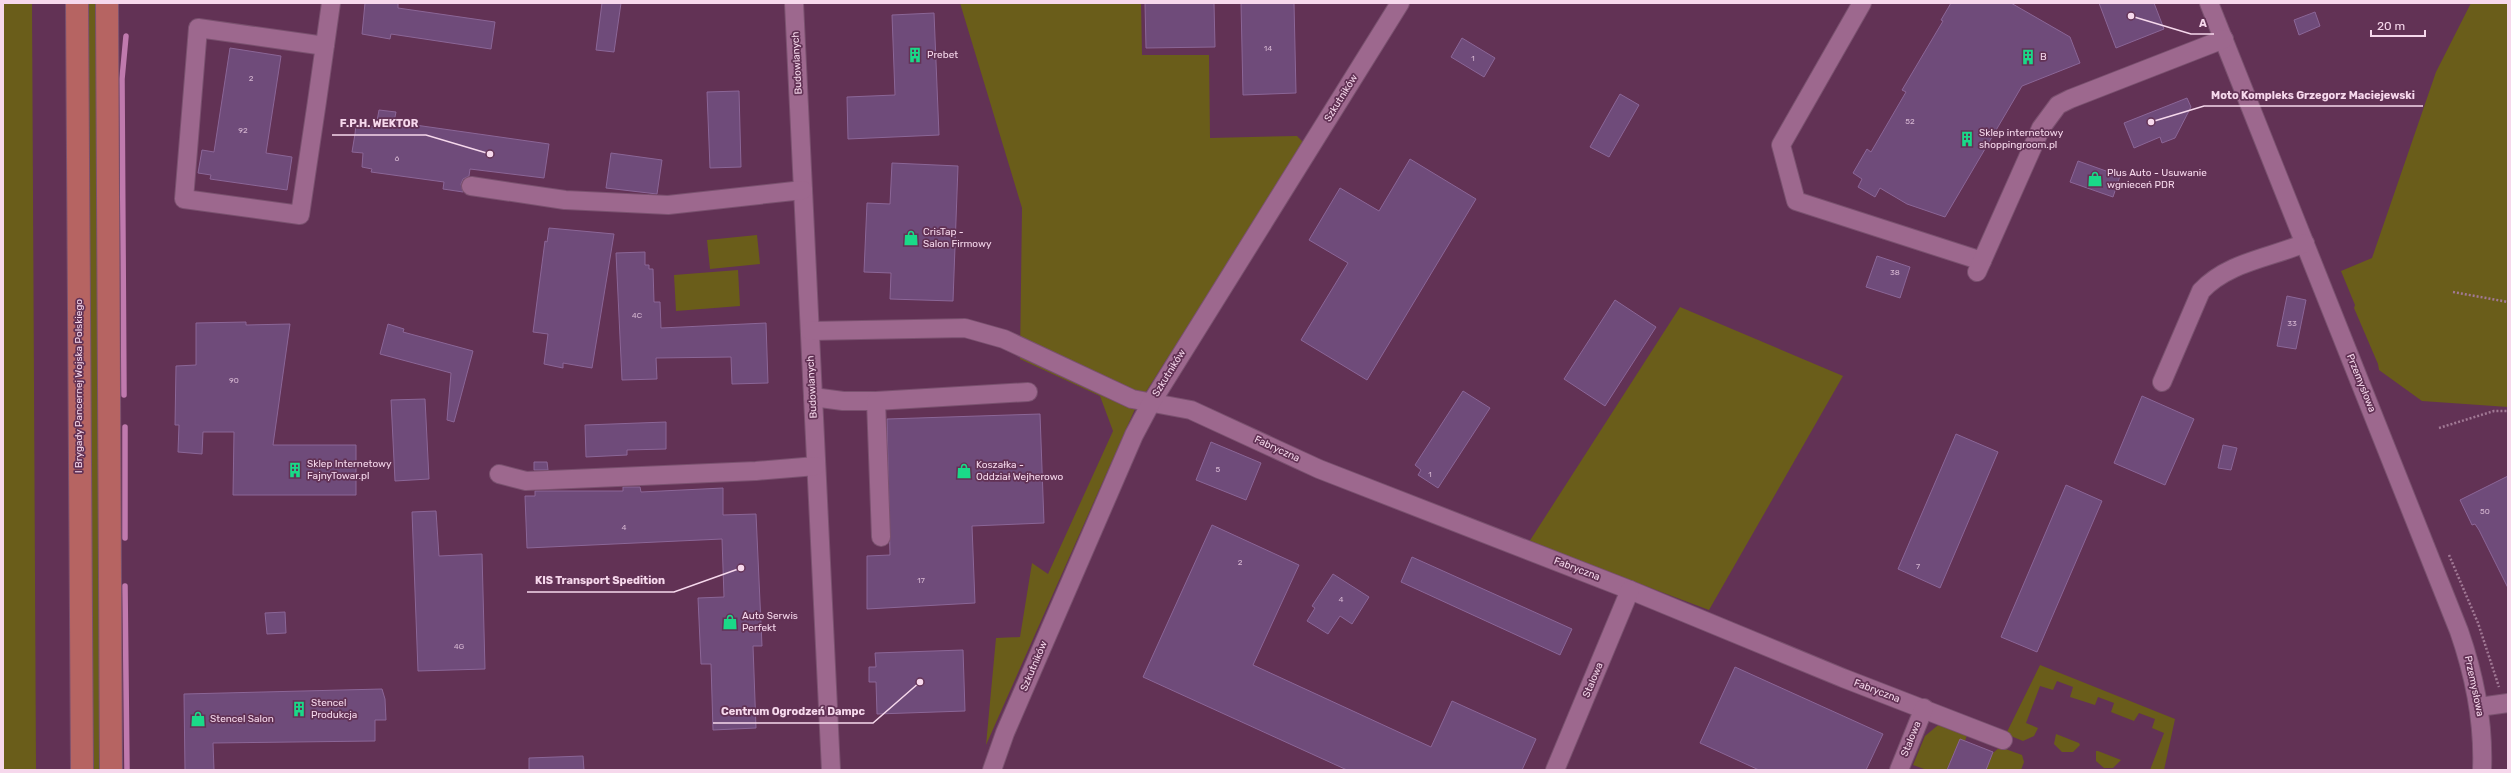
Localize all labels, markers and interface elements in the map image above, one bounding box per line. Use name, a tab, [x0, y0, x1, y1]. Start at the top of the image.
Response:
callout: A	[2191, 11, 2214, 34]
scale bar	[2371, 12, 2425, 38]
text: A	[2199, 17, 2207, 30]
text: 20 m	[2377, 19, 2405, 33]
street label: Budowlanych	[789, 31, 805, 95]
house number: 14	[1264, 44, 1272, 53]
building icon: Prebet	[906, 46, 924, 64]
building icon: B	[2019, 48, 2037, 66]
place label: Prebet	[927, 49, 958, 61]
place label: B	[2040, 51, 2047, 63]
house number: 1	[1471, 54, 1475, 63]
street label: Szkutników	[1322, 72, 1360, 124]
house number: 2	[249, 74, 254, 83]
callout: Moto Kompleks Grzegorz Maciejewski	[2204, 83, 2423, 106]
text: Moto Kompleks Grzegorz Maciejewski	[2211, 89, 2415, 102]
callout: F.P.H. WEKTOR	[332, 112, 426, 135]
text: F.P.H. WEKTOR	[340, 117, 419, 130]
house number: 52	[1905, 117, 1915, 126]
house number: 92	[238, 126, 248, 135]
place label: Sklep internetowy shoppingroom.pl	[1979, 127, 2064, 151]
building icon: Sklep internetowy shoppingroom.pl	[1958, 130, 1976, 148]
house number: 6	[395, 154, 400, 163]
place label: Plus Auto - Usuwanie wgnieceń PDR	[2107, 167, 2207, 191]
shop icon: Plus Auto - Usuwanie wgnieceń PDR	[2086, 170, 2104, 188]
place label: CrisTap - Salon Firmowy	[923, 226, 992, 250]
shop icon: CrisTap - Salon Firmowy	[902, 229, 920, 247]
house number: 38	[1890, 268, 1900, 277]
street label: I Brygady Pancernej Wojska Polskiego	[73, 299, 85, 473]
house number: 4C	[632, 311, 642, 320]
house number: 33	[2287, 319, 2297, 328]
street label: Szkutników	[1150, 347, 1188, 399]
street label: Przemysłowa	[2344, 352, 2378, 414]
street label: Budowlanych	[804, 355, 820, 419]
house number: 90	[229, 376, 239, 385]
street label: Fabryczna	[1253, 433, 1301, 465]
place label: Sklep Internetowy FajnyTowar.pl	[307, 458, 392, 482]
place label: Koszałka - Oddział Wejherowo	[976, 459, 1064, 483]
building icon: Sklep Internetowy FajnyTowar.pl	[286, 461, 304, 479]
shop icon: Koszałka - Oddział Wejherowo	[955, 462, 973, 480]
house number: 5	[1216, 465, 1221, 474]
house number: 1	[1428, 470, 1432, 479]
house number: 50	[2480, 507, 2490, 516]
house number: 4	[622, 523, 627, 532]
street label: Fabryczna	[1552, 555, 1602, 583]
house number: 2	[1238, 558, 1243, 567]
house number: 7	[1916, 562, 1920, 571]
callout: KIS Transport Spedition	[527, 569, 674, 592]
text: KIS Transport Spedition	[535, 574, 665, 587]
house number: 17	[917, 576, 925, 585]
house number: 4	[1339, 595, 1344, 604]
place label: Auto Serwis Perfekt	[742, 610, 798, 634]
shop icon: Auto Serwis Perfekt	[721, 613, 739, 631]
street label: Szkutników	[1018, 639, 1050, 693]
house number: 4G	[454, 642, 464, 651]
street label: Przemysłowa	[2462, 655, 2486, 717]
street label: Stalowa	[1580, 661, 1606, 699]
street label: Fabryczna	[1852, 677, 1902, 705]
place label: Stencel Produkcja	[311, 697, 357, 721]
building icon: Stencel Produkcja	[290, 700, 308, 718]
callout: Centrum Ogrodzeń Dampc	[713, 700, 873, 723]
text: Centrum Ogrodzeń Dampc	[721, 705, 866, 718]
shop icon: Stencel Salon	[189, 710, 207, 728]
place label: Stencel Salon	[210, 713, 274, 725]
street label: Stalowa	[1898, 720, 1924, 758]

